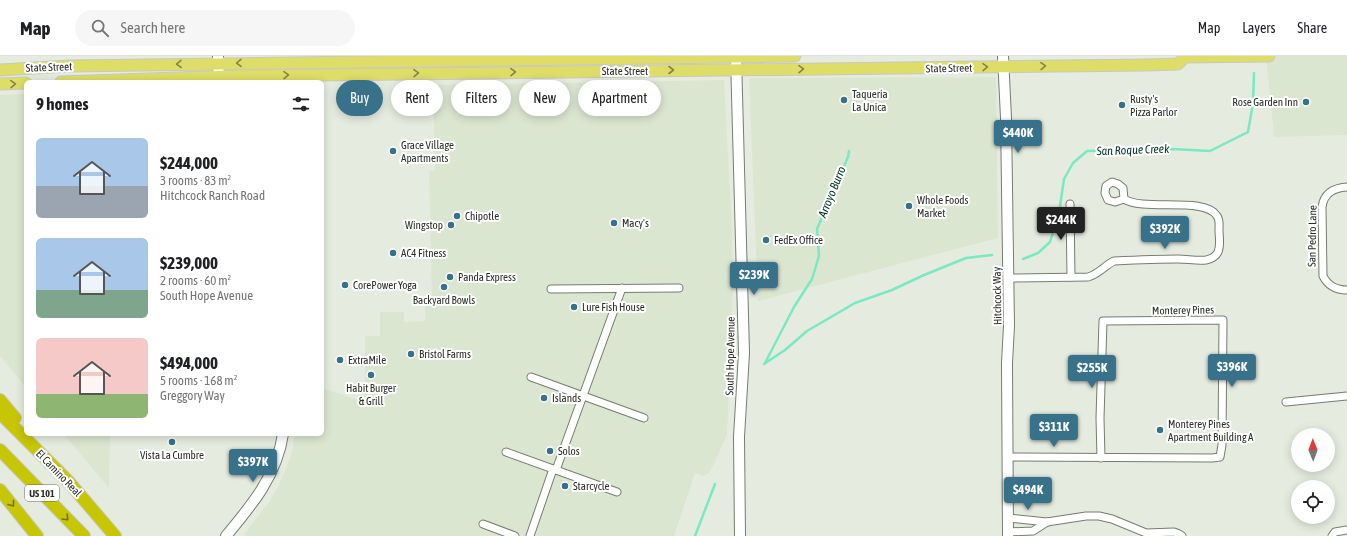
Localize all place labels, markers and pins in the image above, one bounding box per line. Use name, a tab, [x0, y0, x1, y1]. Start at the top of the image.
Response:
place label: Taqueria La Unica	[852, 88, 888, 113]
place label: Rusty's Pizza Parlor	[1130, 93, 1178, 118]
marker: Taqueria La Unica	[839, 95, 849, 105]
place label: Rose Garden Inn	[1232, 96, 1298, 108]
marker: Rose Garden Inn	[1301, 97, 1311, 107]
marker: Rusty's Pizza Parlor	[1117, 100, 1127, 110]
pin: $440K	[990, 120, 1046, 154]
place label: Grace Village Apartments	[401, 139, 454, 164]
marker: Grace Village Apartments	[388, 146, 398, 156]
place label: Whole Foods Market	[917, 194, 969, 219]
marker: Whole Foods Market	[904, 201, 914, 211]
pin: $244K	[1033, 207, 1089, 241]
place label: Chipotle	[465, 210, 499, 222]
marker: Chipotle	[452, 211, 462, 221]
pin: $392K	[1137, 216, 1193, 250]
place label: Macy's	[622, 217, 649, 229]
marker: Macy's	[609, 218, 619, 228]
place label: Wingstop	[405, 219, 443, 231]
marker: Wingstop	[446, 220, 456, 230]
place label: FedEx Office	[774, 234, 823, 246]
marker: FedEx Office	[761, 235, 771, 245]
place label: AC4 Fitness	[401, 247, 446, 259]
marker: AC4 Fitness	[388, 248, 398, 258]
pin: $239K	[726, 262, 782, 296]
place label: Panda Express	[458, 271, 516, 283]
marker: Panda Express	[445, 272, 455, 282]
place label: CorePower Yoga	[353, 279, 417, 291]
marker: CorePower Yoga	[340, 280, 350, 290]
marker: Backyard Bowls	[439, 282, 449, 292]
place label: Backyard Bowls	[413, 294, 475, 306]
place label: Lure Fish House	[582, 301, 645, 313]
marker: Lure Fish House	[569, 302, 579, 312]
place label: Bristol Farms	[419, 348, 471, 360]
marker: Bristol Farms	[406, 349, 416, 359]
place label: ExtraMile	[348, 354, 386, 366]
pin: $396K	[1204, 354, 1260, 388]
marker: ExtraMile	[335, 355, 345, 365]
pin: $255K	[1064, 355, 1120, 389]
marker: Habit Burger & Grill	[366, 370, 376, 380]
place label: Habit Burger & Grill	[346, 382, 397, 407]
place label: Islands	[552, 392, 581, 404]
marker: Islands	[539, 393, 549, 403]
pin: $311K	[1026, 414, 1082, 448]
place label: Monterey Pines Apartment Building A	[1168, 418, 1254, 443]
marker: Monterey Pines Apartment Building A	[1155, 425, 1165, 435]
marker: Vista La Cumbre	[167, 437, 177, 447]
place label: Solos	[558, 445, 580, 457]
marker: Solos	[545, 446, 555, 456]
place label: Vista La Cumbre	[140, 449, 204, 461]
pin: $397K	[225, 449, 281, 483]
pin: $494K	[1000, 477, 1056, 511]
place label: Starcycle	[573, 480, 610, 492]
marker: Starcycle	[560, 481, 570, 491]

